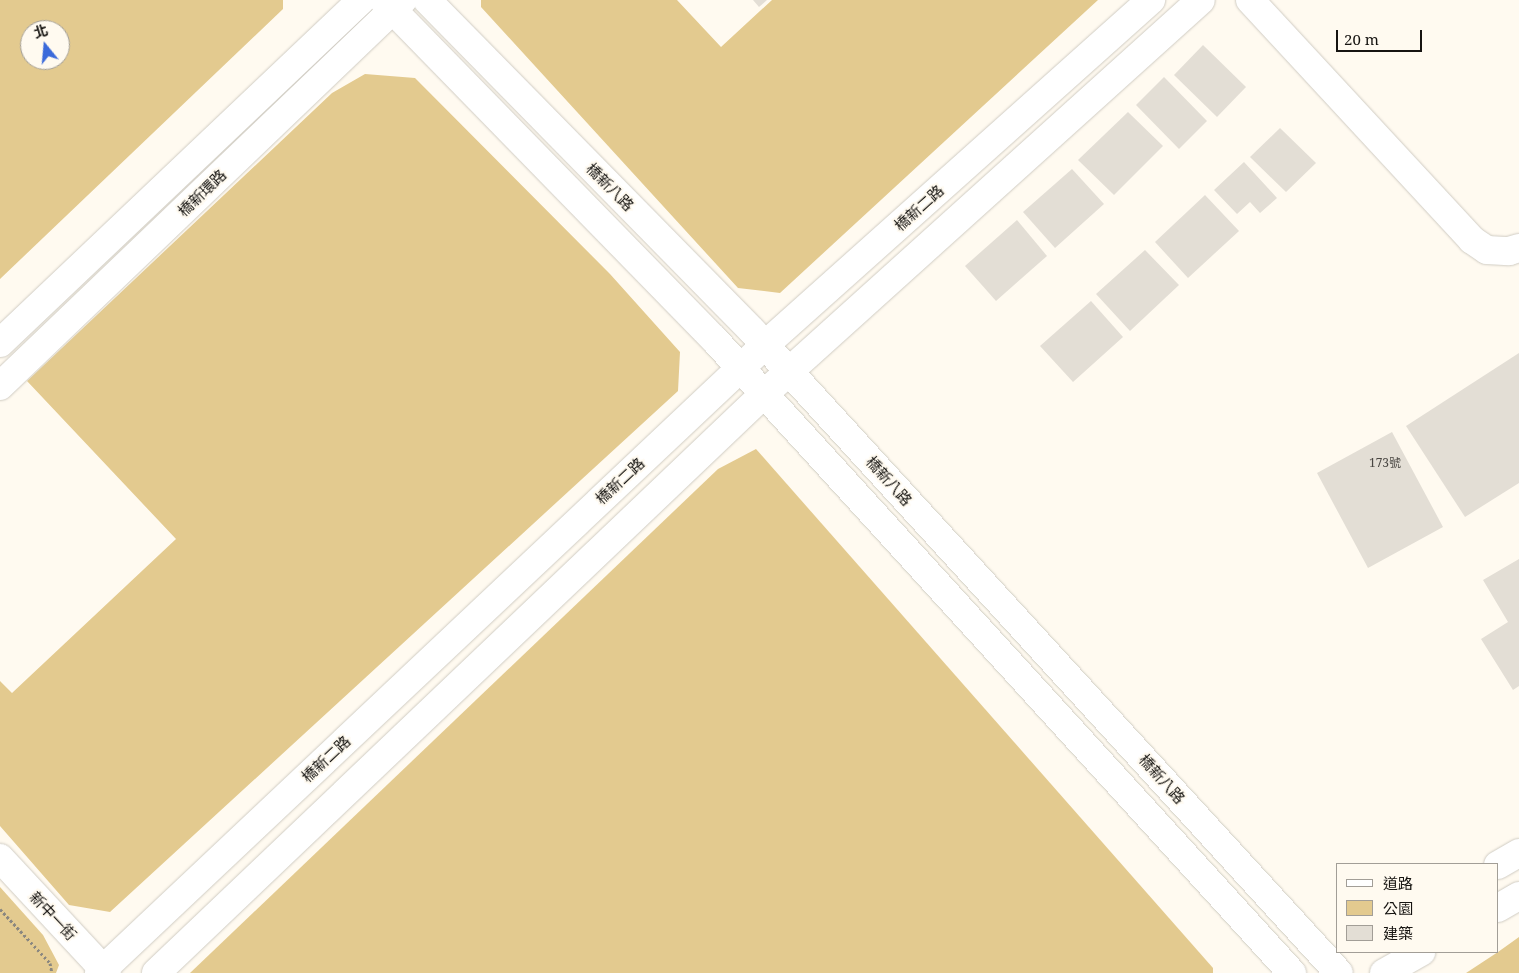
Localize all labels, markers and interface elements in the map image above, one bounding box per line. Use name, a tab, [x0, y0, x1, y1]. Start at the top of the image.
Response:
north arrow	[20, 20, 70, 70]
text: 北	[31, 20, 50, 42]
scale bar	[1339, 20, 1425, 52]
text: 20 m	[1344, 29, 1379, 49]
street label: 橋新八路	[582, 159, 638, 215]
street label: 橋新環路	[174, 166, 230, 220]
street label: 橋新二路	[891, 181, 947, 235]
street label: 橋新八路	[862, 453, 916, 509]
street label: 橋新二路	[592, 454, 648, 508]
house number: 173號	[1369, 456, 1401, 470]
street label: 橋新二路	[298, 732, 354, 786]
street label: 橋新八路	[1135, 751, 1189, 807]
legend	[1336, 863, 1499, 953]
text: 道路	[1383, 873, 1413, 893]
street label: 新中一街	[26, 888, 80, 944]
text: 公園	[1383, 898, 1413, 918]
text: 建築	[1383, 923, 1413, 943]

